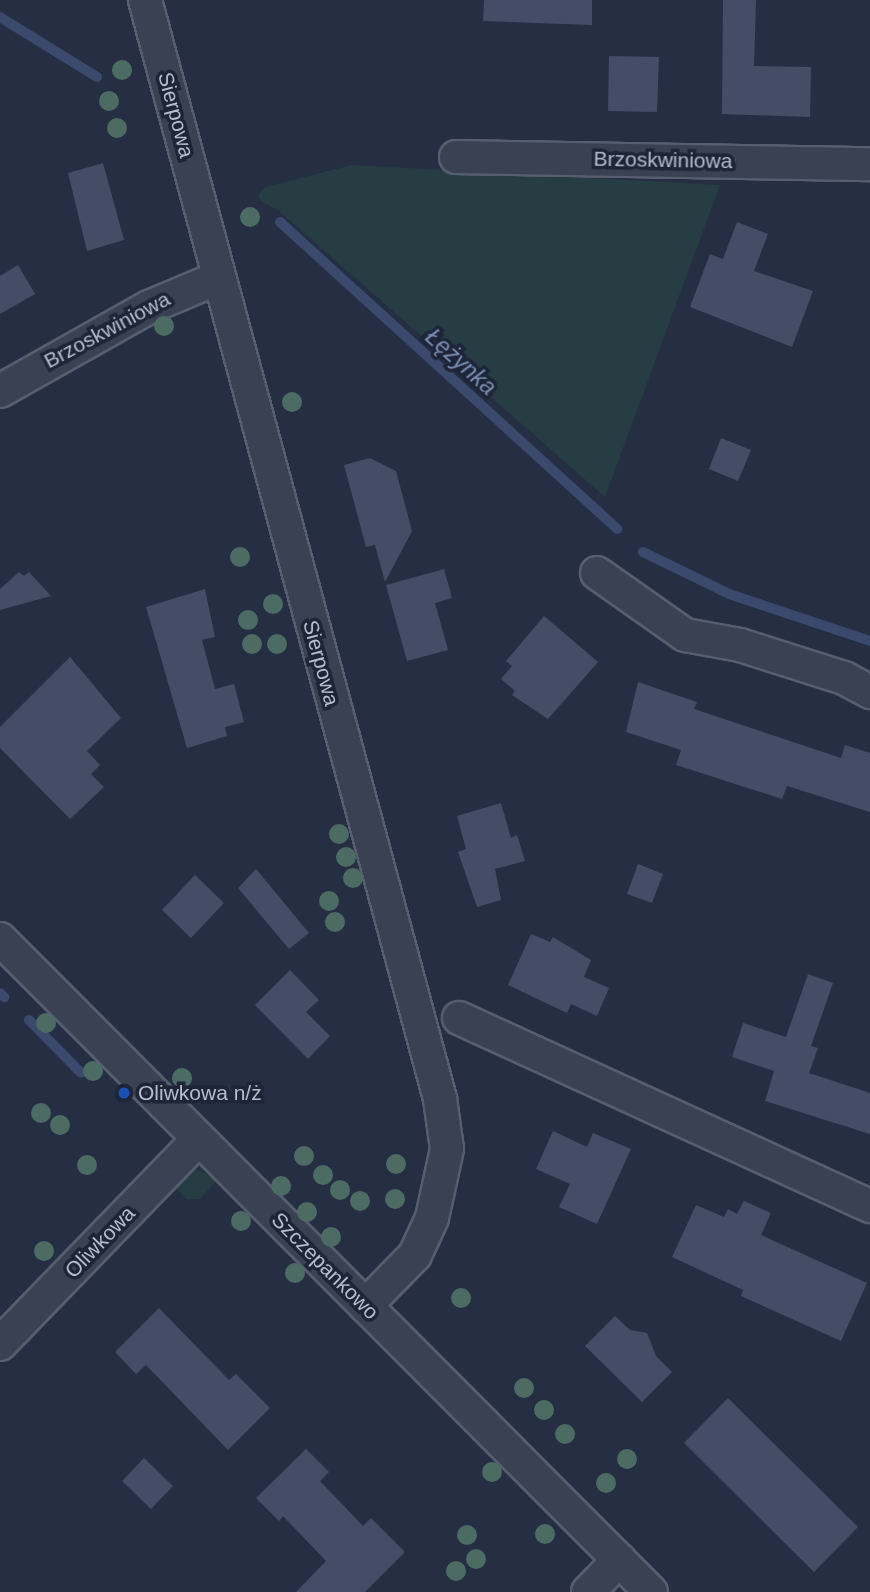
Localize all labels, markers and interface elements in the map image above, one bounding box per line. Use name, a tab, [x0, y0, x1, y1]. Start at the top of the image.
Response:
street label: Sierpowa	[152, 69, 200, 161]
street label: Brzoskwiniowa	[593, 146, 733, 174]
street label: Brzoskwiniowa	[40, 286, 174, 374]
water label: Łężynka	[420, 323, 502, 401]
street label: Sierpowa	[297, 617, 345, 709]
place label: Oliwkowa n/ż	[138, 1080, 262, 1106]
marker: Oliwkowa n/ż	[116, 1085, 132, 1101]
street label: Oliwkowa	[60, 1201, 140, 1283]
street label: Szczepankowo	[266, 1207, 384, 1325]

